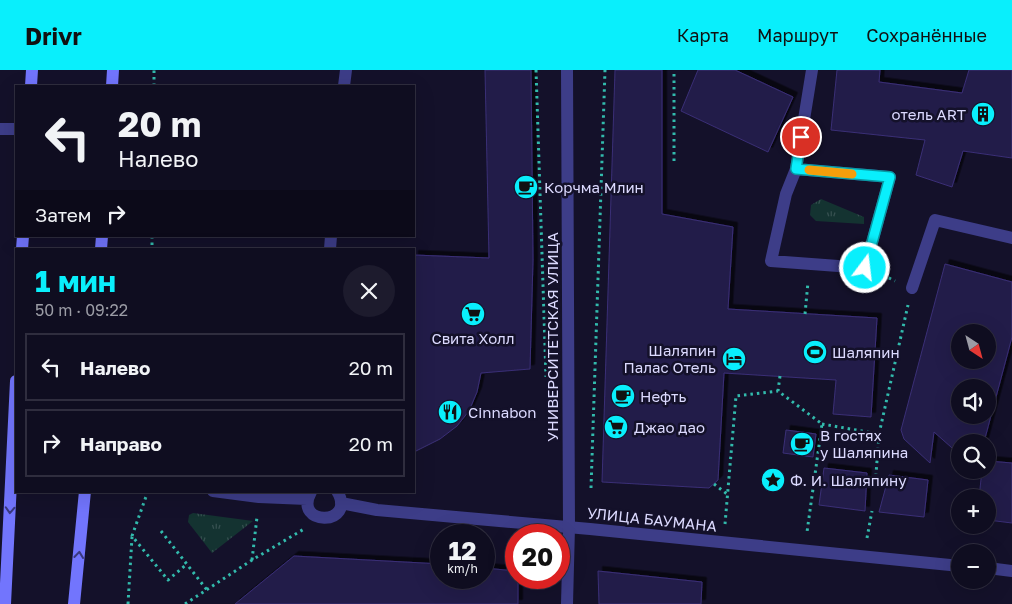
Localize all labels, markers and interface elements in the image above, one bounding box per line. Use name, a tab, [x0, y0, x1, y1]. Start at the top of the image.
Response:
text: Drivr	[25, 21, 82, 50]
text: Карта	[677, 24, 729, 46]
text: Маршрут	[757, 24, 838, 46]
text: Сохранённые	[866, 24, 987, 46]
building icon: отель ART	[970, 101, 996, 127]
text: 20 m	[118, 103, 201, 145]
icon: left	[35, 105, 100, 170]
place label: отель ART	[892, 105, 966, 123]
pin	[780, 116, 822, 158]
icon: arrive	[787, 123, 815, 151]
text: Налево	[118, 145, 198, 172]
cafe icon: Корчма Млин	[513, 174, 539, 200]
place label: Корчма Млин	[544, 178, 644, 196]
icon: right	[102, 200, 130, 228]
text: Затем	[35, 203, 92, 226]
street label: УНИВЕРСИТЕТСКАЯ УЛИЦА	[543, 232, 561, 442]
position arrow	[838, 241, 890, 293]
text: 1 мин	[35, 263, 116, 299]
button: close	[343, 265, 395, 317]
text: 50 m · 09:22	[35, 300, 128, 320]
supermarket icon: Свита Холл	[460, 301, 486, 327]
north arrow	[951, 324, 996, 369]
map controls	[951, 324, 996, 589]
place label: Свита Холл	[431, 329, 515, 347]
sports icon: Шаляпин	[802, 339, 828, 365]
place label: Шаляпин Палас Отель	[624, 341, 716, 376]
place label: Шаляпин	[832, 343, 900, 361]
hotel icon: Шаляпин Палас Отель	[721, 346, 747, 372]
icon: left	[37, 353, 65, 381]
text: Налево	[80, 356, 150, 379]
text: 20 m	[349, 356, 393, 379]
button: sound	[951, 379, 996, 424]
cafe icon: Нефть	[610, 383, 636, 409]
place label: Нефть	[640, 387, 686, 405]
restaurant icon: Cinnabon	[437, 399, 463, 425]
place label: Cinnabon	[468, 403, 537, 421]
supermarket icon: Джао дао	[603, 414, 629, 440]
place label: Джао дао	[634, 418, 705, 436]
place label: В гостях у Шаляпина	[820, 426, 908, 461]
icon: right	[37, 429, 65, 457]
cafe icon: В гостях у Шаляпина	[789, 431, 815, 457]
text: Направо	[80, 432, 162, 455]
text: 20 m	[349, 432, 393, 455]
button: search	[951, 434, 996, 479]
place icon: Ф. И. Шаляпину	[760, 467, 786, 493]
place label: Ф. И. Шаляпину	[790, 471, 907, 489]
button: +	[951, 489, 996, 534]
street label: УЛИЦА БАУМАНА	[586, 503, 718, 535]
one-way arrow	[5, 506, 16, 514]
speed limit sign: 20	[505, 524, 570, 589]
text: 12	[448, 535, 477, 566]
button: −	[951, 544, 996, 589]
one-way arrow	[73, 551, 84, 559]
text: km/h	[447, 561, 478, 576]

